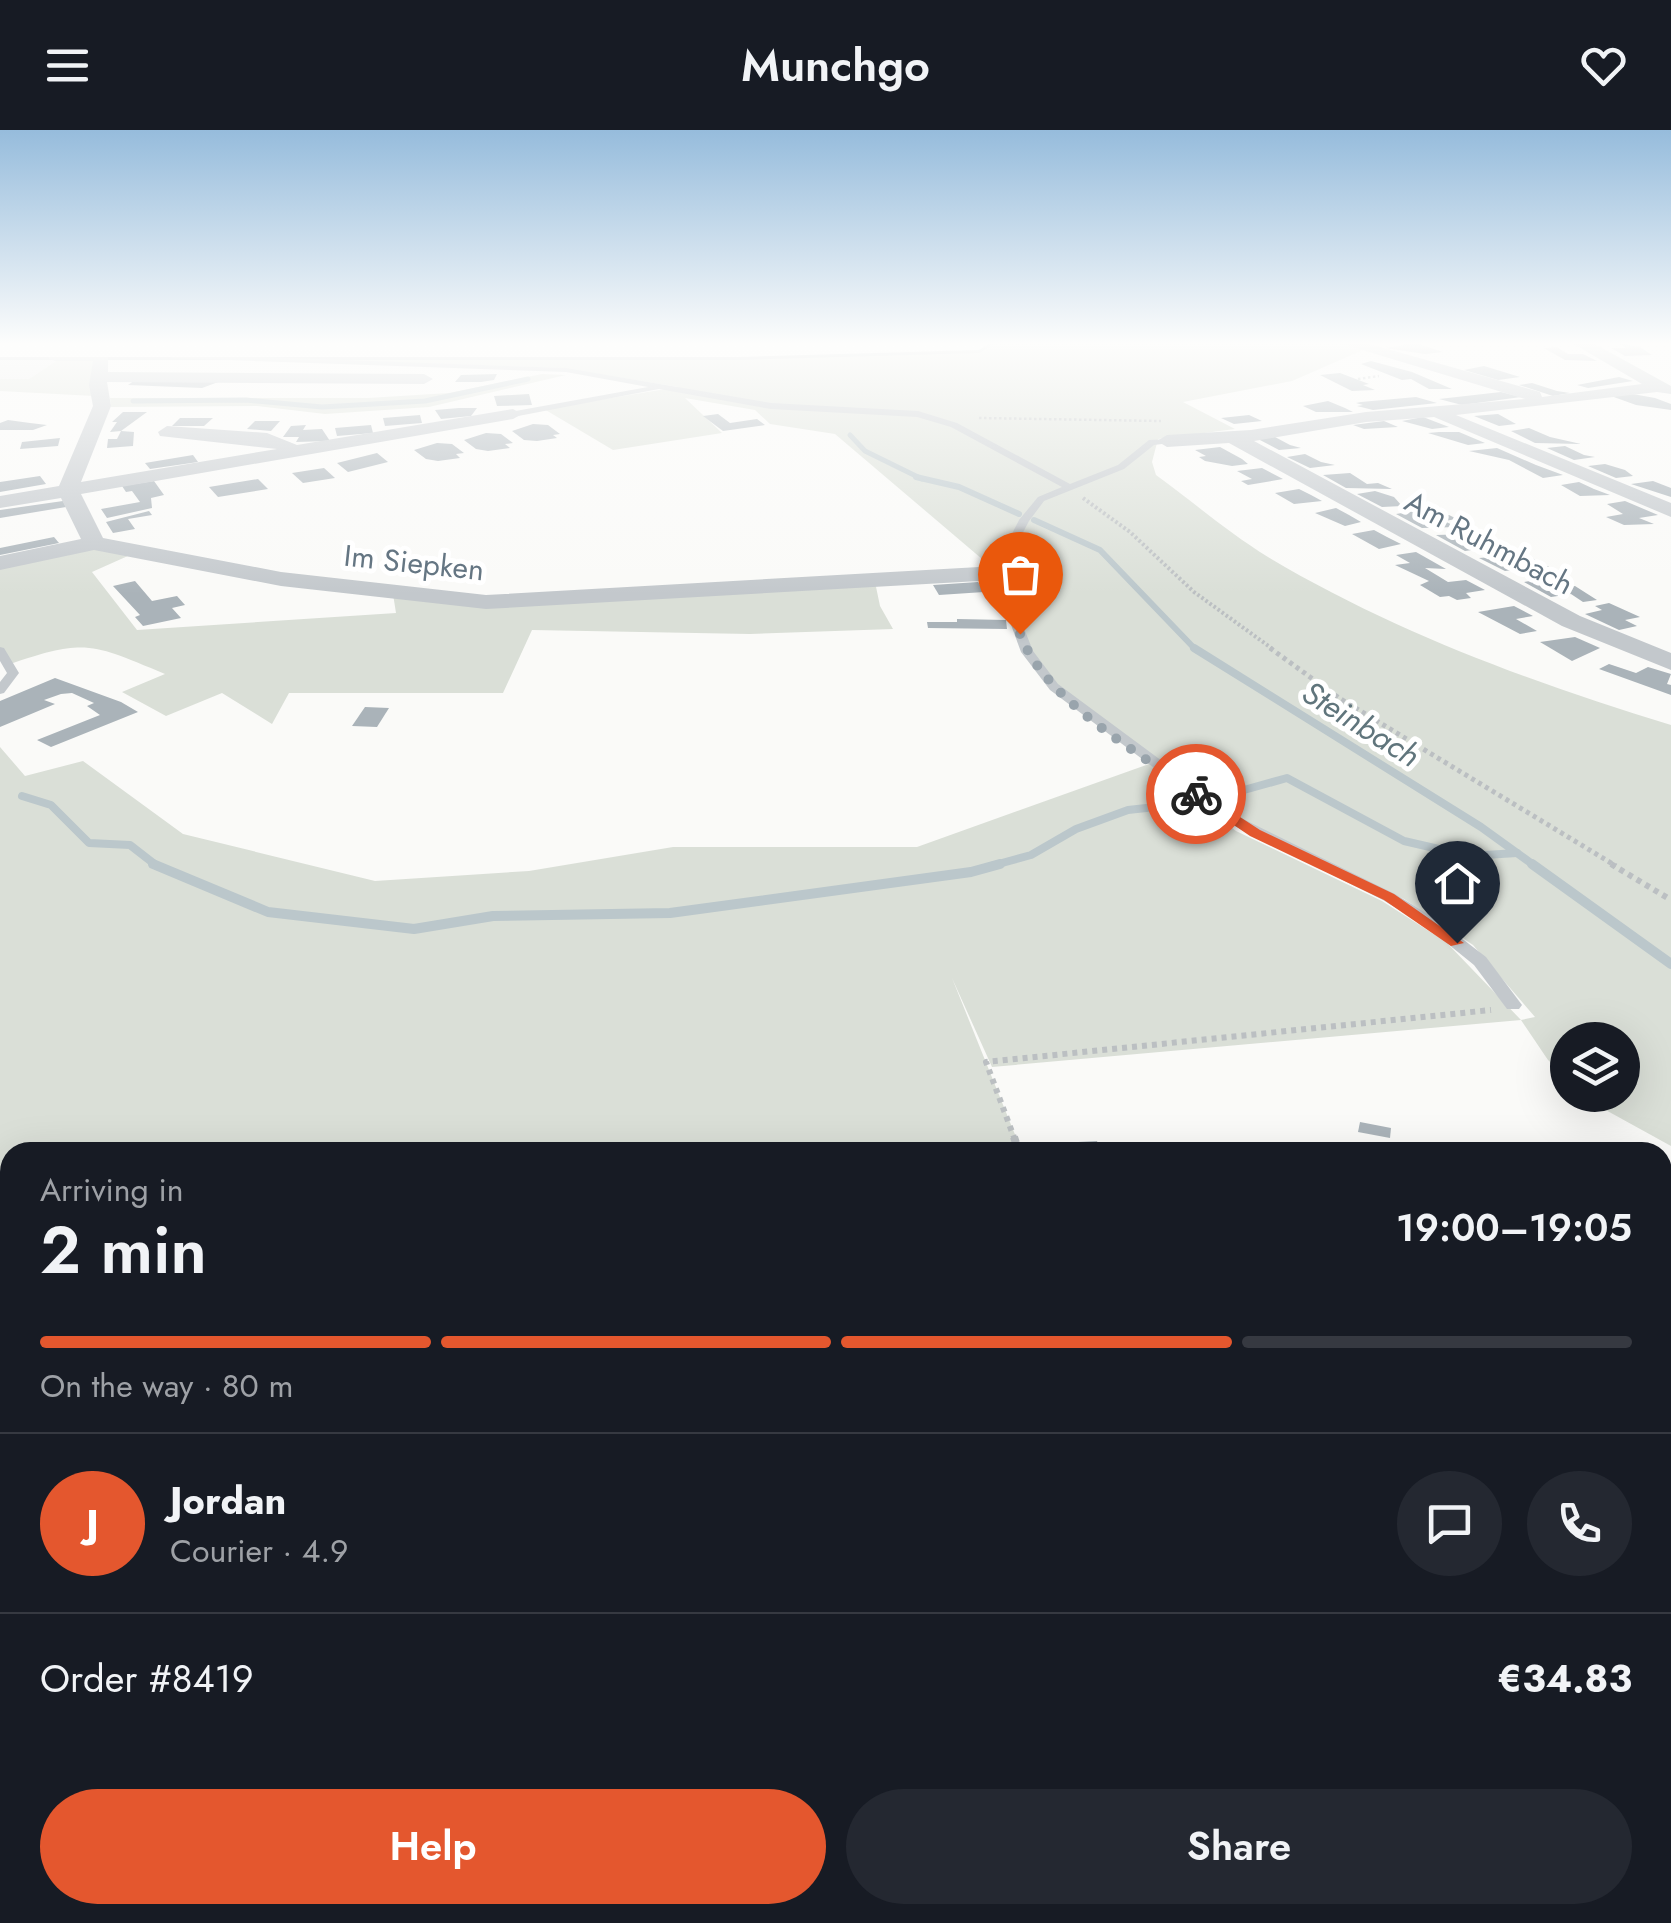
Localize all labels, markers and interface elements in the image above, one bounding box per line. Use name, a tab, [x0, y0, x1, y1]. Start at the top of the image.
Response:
text: Munchgo	[741, 33, 930, 98]
icon: menu	[40, 38, 95, 93]
icon: heart	[1576, 38, 1631, 93]
street label: Am Ruhmbach	[1397, 480, 1581, 605]
pin	[978, 532, 1063, 635]
street label: Im Siepken	[342, 534, 486, 591]
icon: bag	[993, 547, 1048, 602]
water label: Steinbach	[1293, 670, 1429, 778]
courier	[1146, 744, 1246, 844]
icon: bike	[1169, 767, 1224, 822]
pin	[1415, 841, 1500, 944]
icon: home	[1430, 856, 1485, 911]
map controls	[1550, 1022, 1640, 1112]
button: layers	[1550, 1022, 1640, 1112]
text: Arriving in	[40, 1167, 184, 1213]
text: 19:00–19:05	[1396, 1200, 1632, 1255]
text: 2 min	[40, 1203, 207, 1297]
text: On the way · 80 m	[40, 1363, 293, 1409]
button: chat	[1397, 1471, 1502, 1576]
button: phone	[1527, 1471, 1632, 1576]
text: Jordan	[170, 1473, 286, 1528]
text: J	[86, 1496, 99, 1551]
text: Courier · 4.9	[170, 1528, 348, 1574]
text: Order #8419	[40, 1651, 254, 1706]
text: €34.83	[1497, 1651, 1632, 1706]
button: Help	[40, 1789, 826, 1904]
button: Share	[846, 1789, 1632, 1904]

